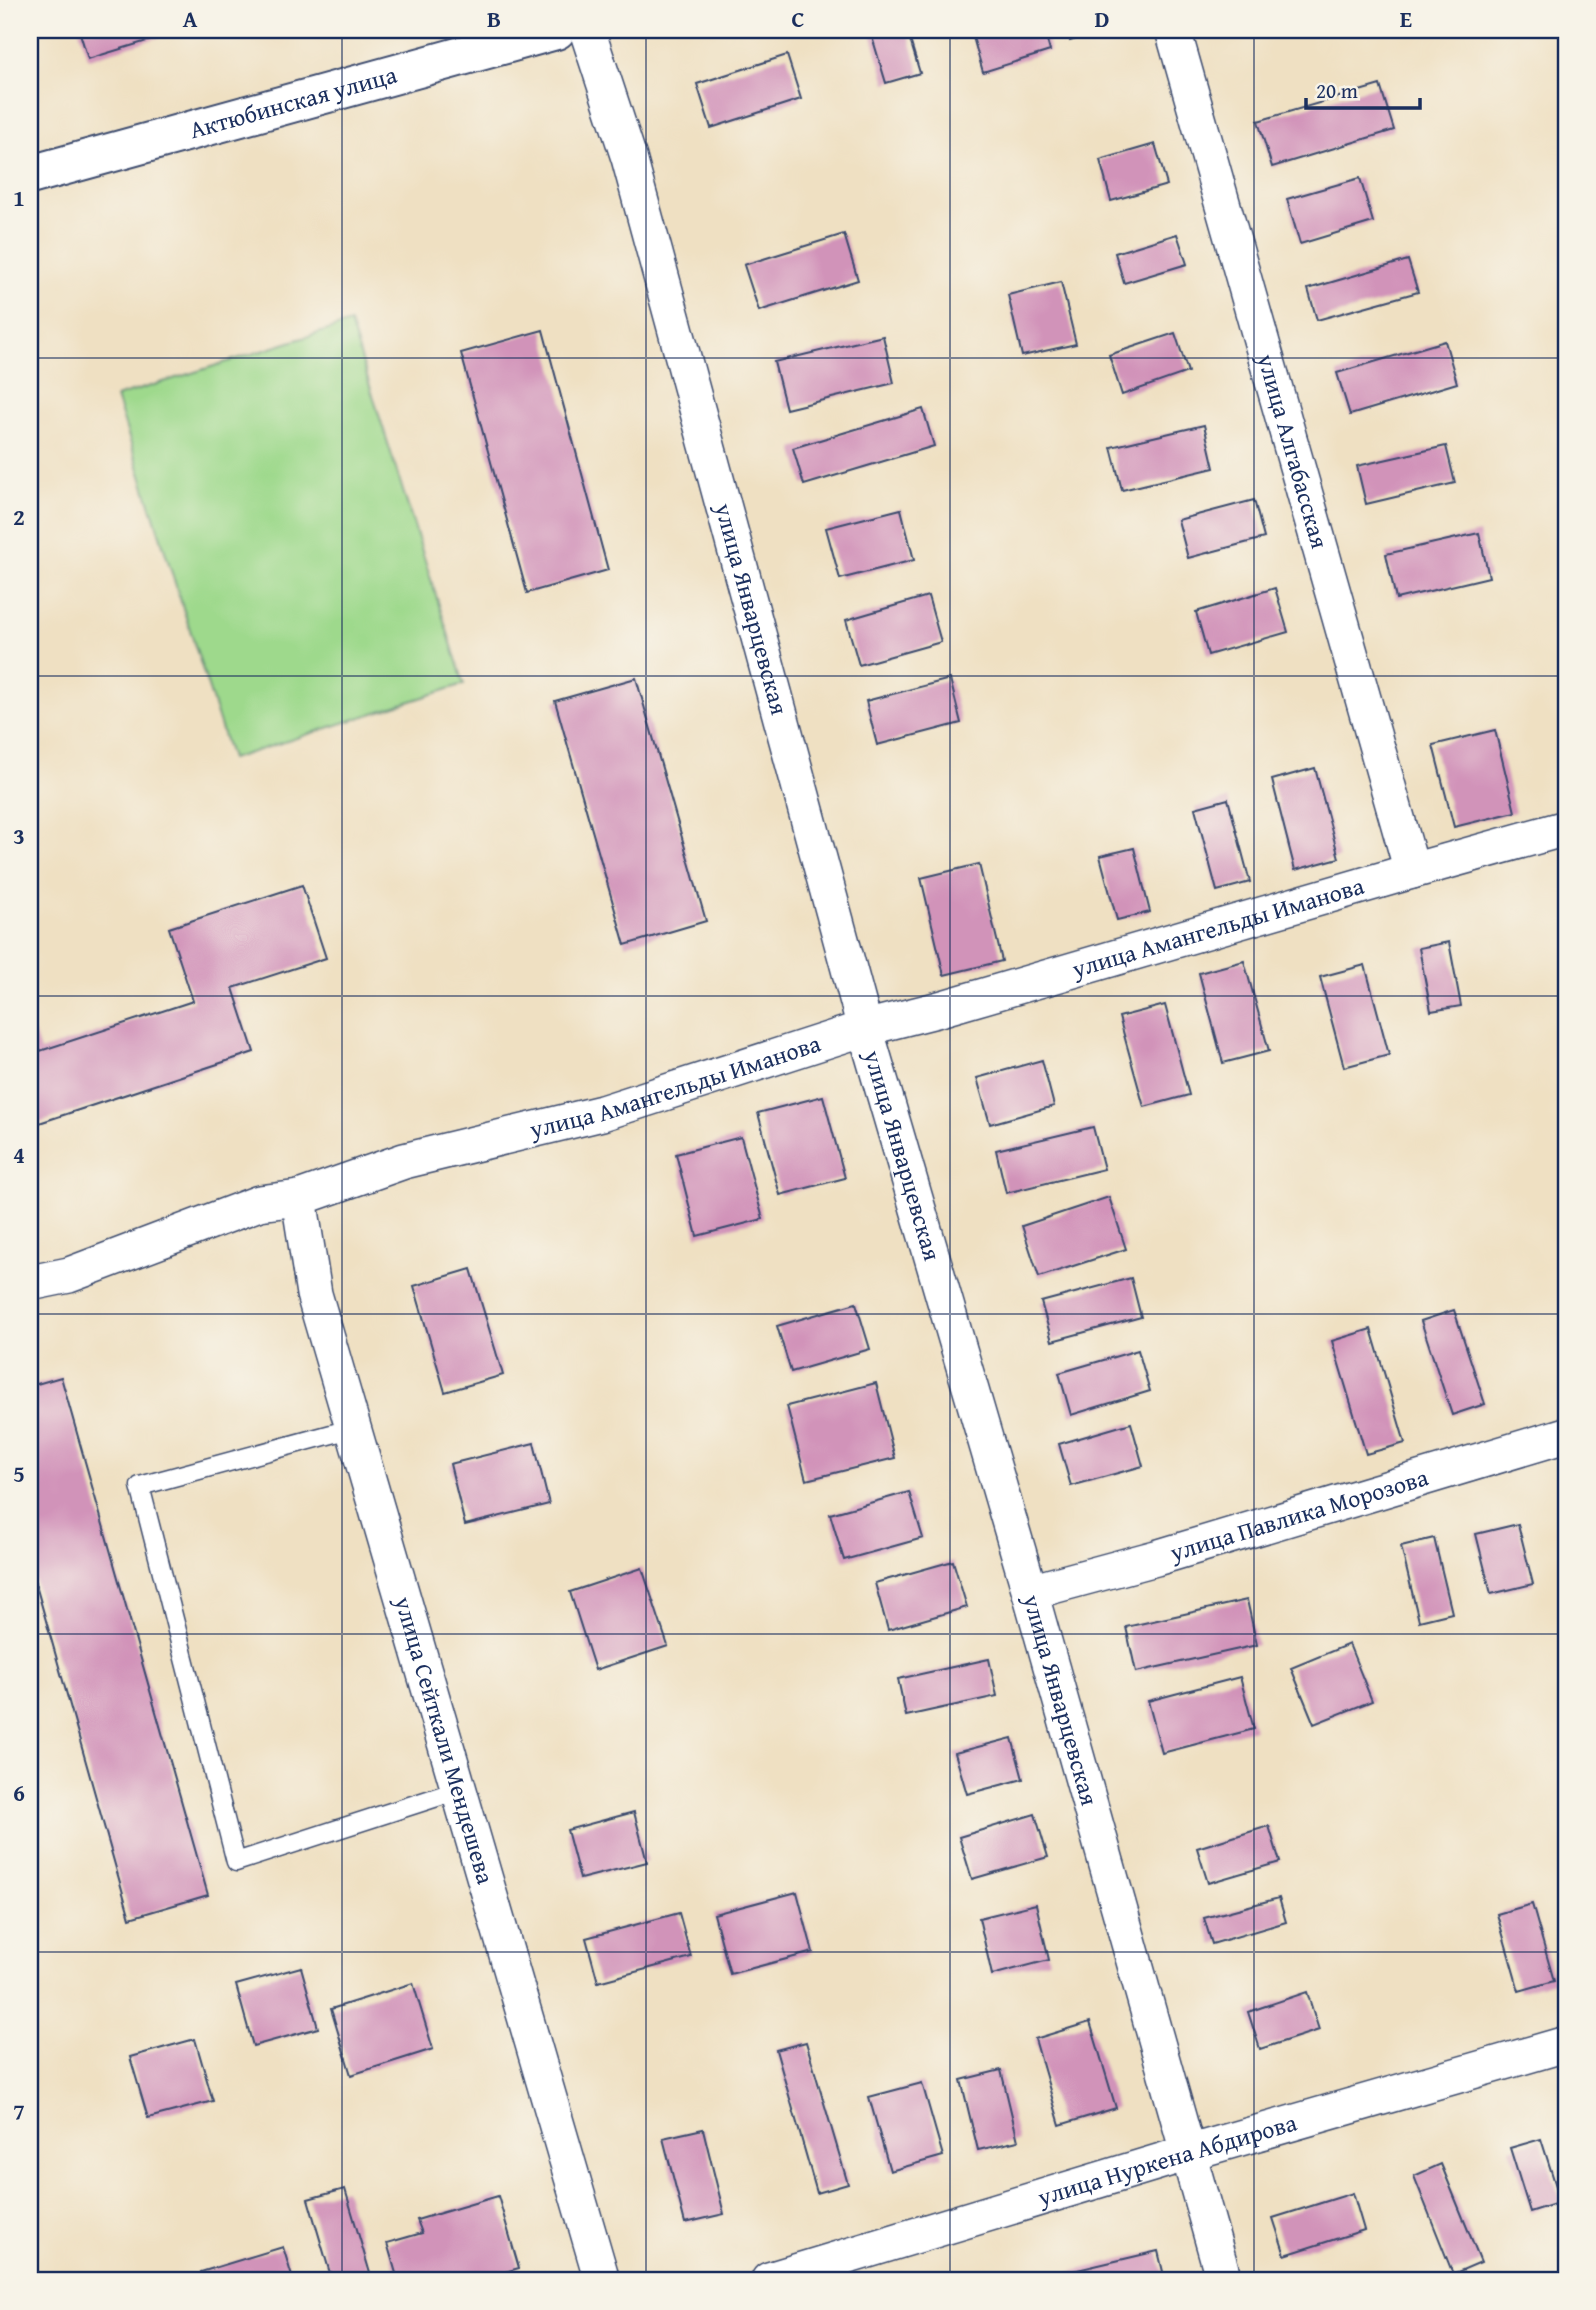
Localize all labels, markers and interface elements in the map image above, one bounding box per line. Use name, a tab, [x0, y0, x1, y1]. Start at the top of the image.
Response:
text: A	[183, 2, 198, 35]
text: B	[487, 2, 501, 35]
text: C	[791, 2, 805, 35]
text: D	[1095, 2, 1110, 35]
text: E	[1400, 2, 1412, 35]
street label: Актюбинская улица	[185, 57, 401, 147]
scale bar	[1306, 66, 1419, 110]
text: 20 m	[1316, 75, 1358, 106]
text: 1	[13, 181, 25, 214]
street label: улица Алгабасская	[1249, 349, 1337, 552]
street label: улица Январцевская	[706, 498, 797, 718]
text: 2	[13, 500, 25, 533]
text: 3	[13, 819, 25, 852]
street label: улица Амангельды Иманова	[1067, 868, 1369, 987]
street label: улица Амангельды Иманова	[525, 1025, 826, 1147]
street label: улица Январцевская	[855, 1045, 950, 1265]
text: 4	[13, 1138, 25, 1171]
text: 5	[13, 1457, 25, 1490]
street label: улица Павлика Морозова	[1165, 1459, 1433, 1570]
street label: улица Январцевская	[1014, 1589, 1107, 1809]
street label: улица Сейткали Мендешева	[386, 1591, 504, 1889]
text: 6	[13, 1776, 25, 1809]
text: 7	[13, 2095, 25, 2128]
street label: улица Нуркена Абдирова	[1033, 2104, 1301, 2215]

